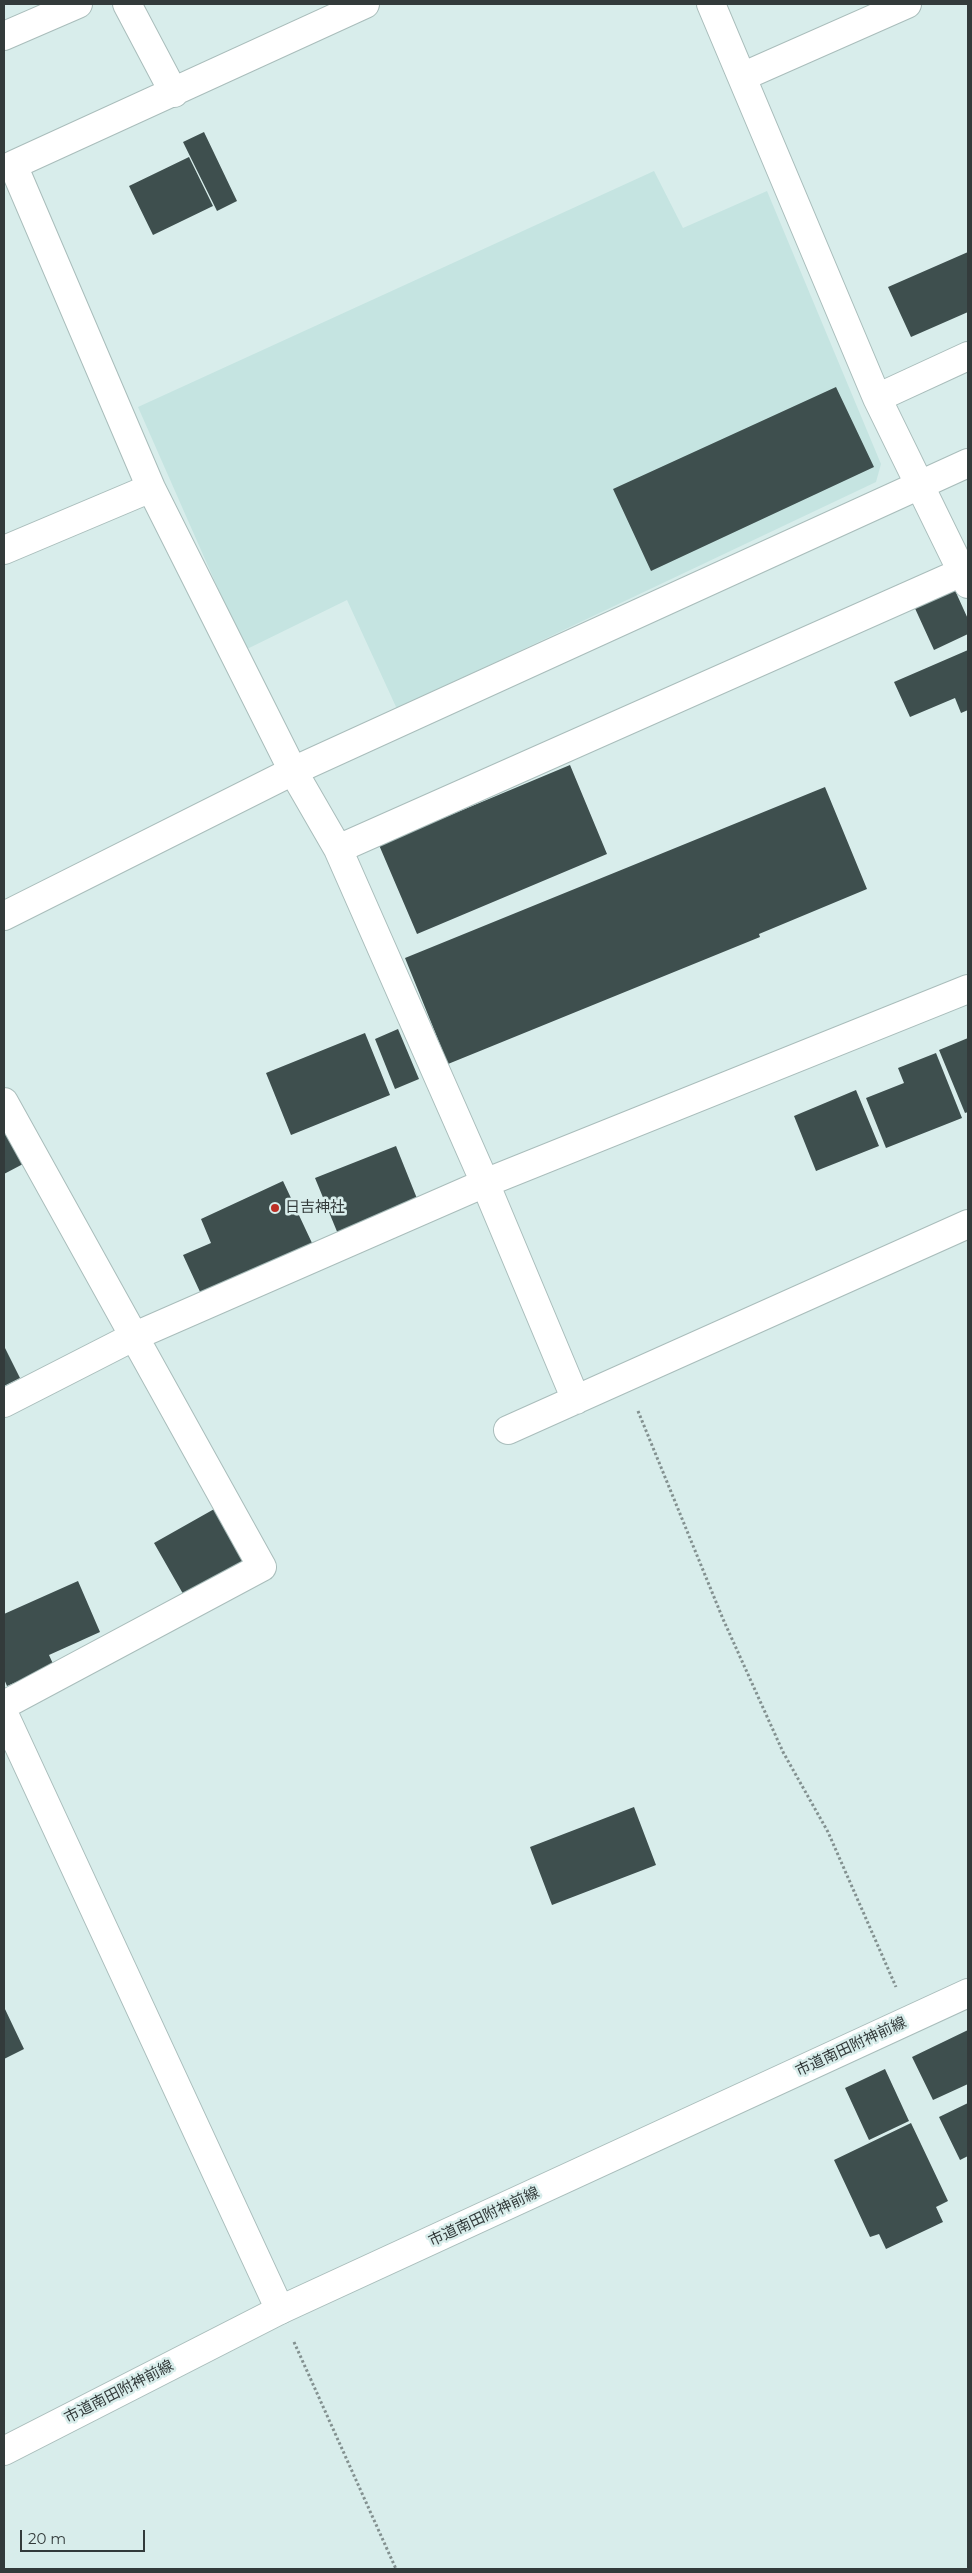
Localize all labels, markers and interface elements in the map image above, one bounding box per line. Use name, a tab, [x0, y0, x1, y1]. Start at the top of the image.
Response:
place label: 日吉神社	[285, 1199, 345, 1217]
marker: 日吉神社	[269, 1202, 281, 1214]
street label: 市道南田附神前線	[793, 2013, 909, 2081]
street label: 市道南田附神前線	[426, 2183, 542, 2251]
street label: 市道南田附神前線	[61, 2357, 177, 2427]
scale bar	[22, 2520, 148, 2552]
text: 20 m	[28, 2529, 66, 2548]

